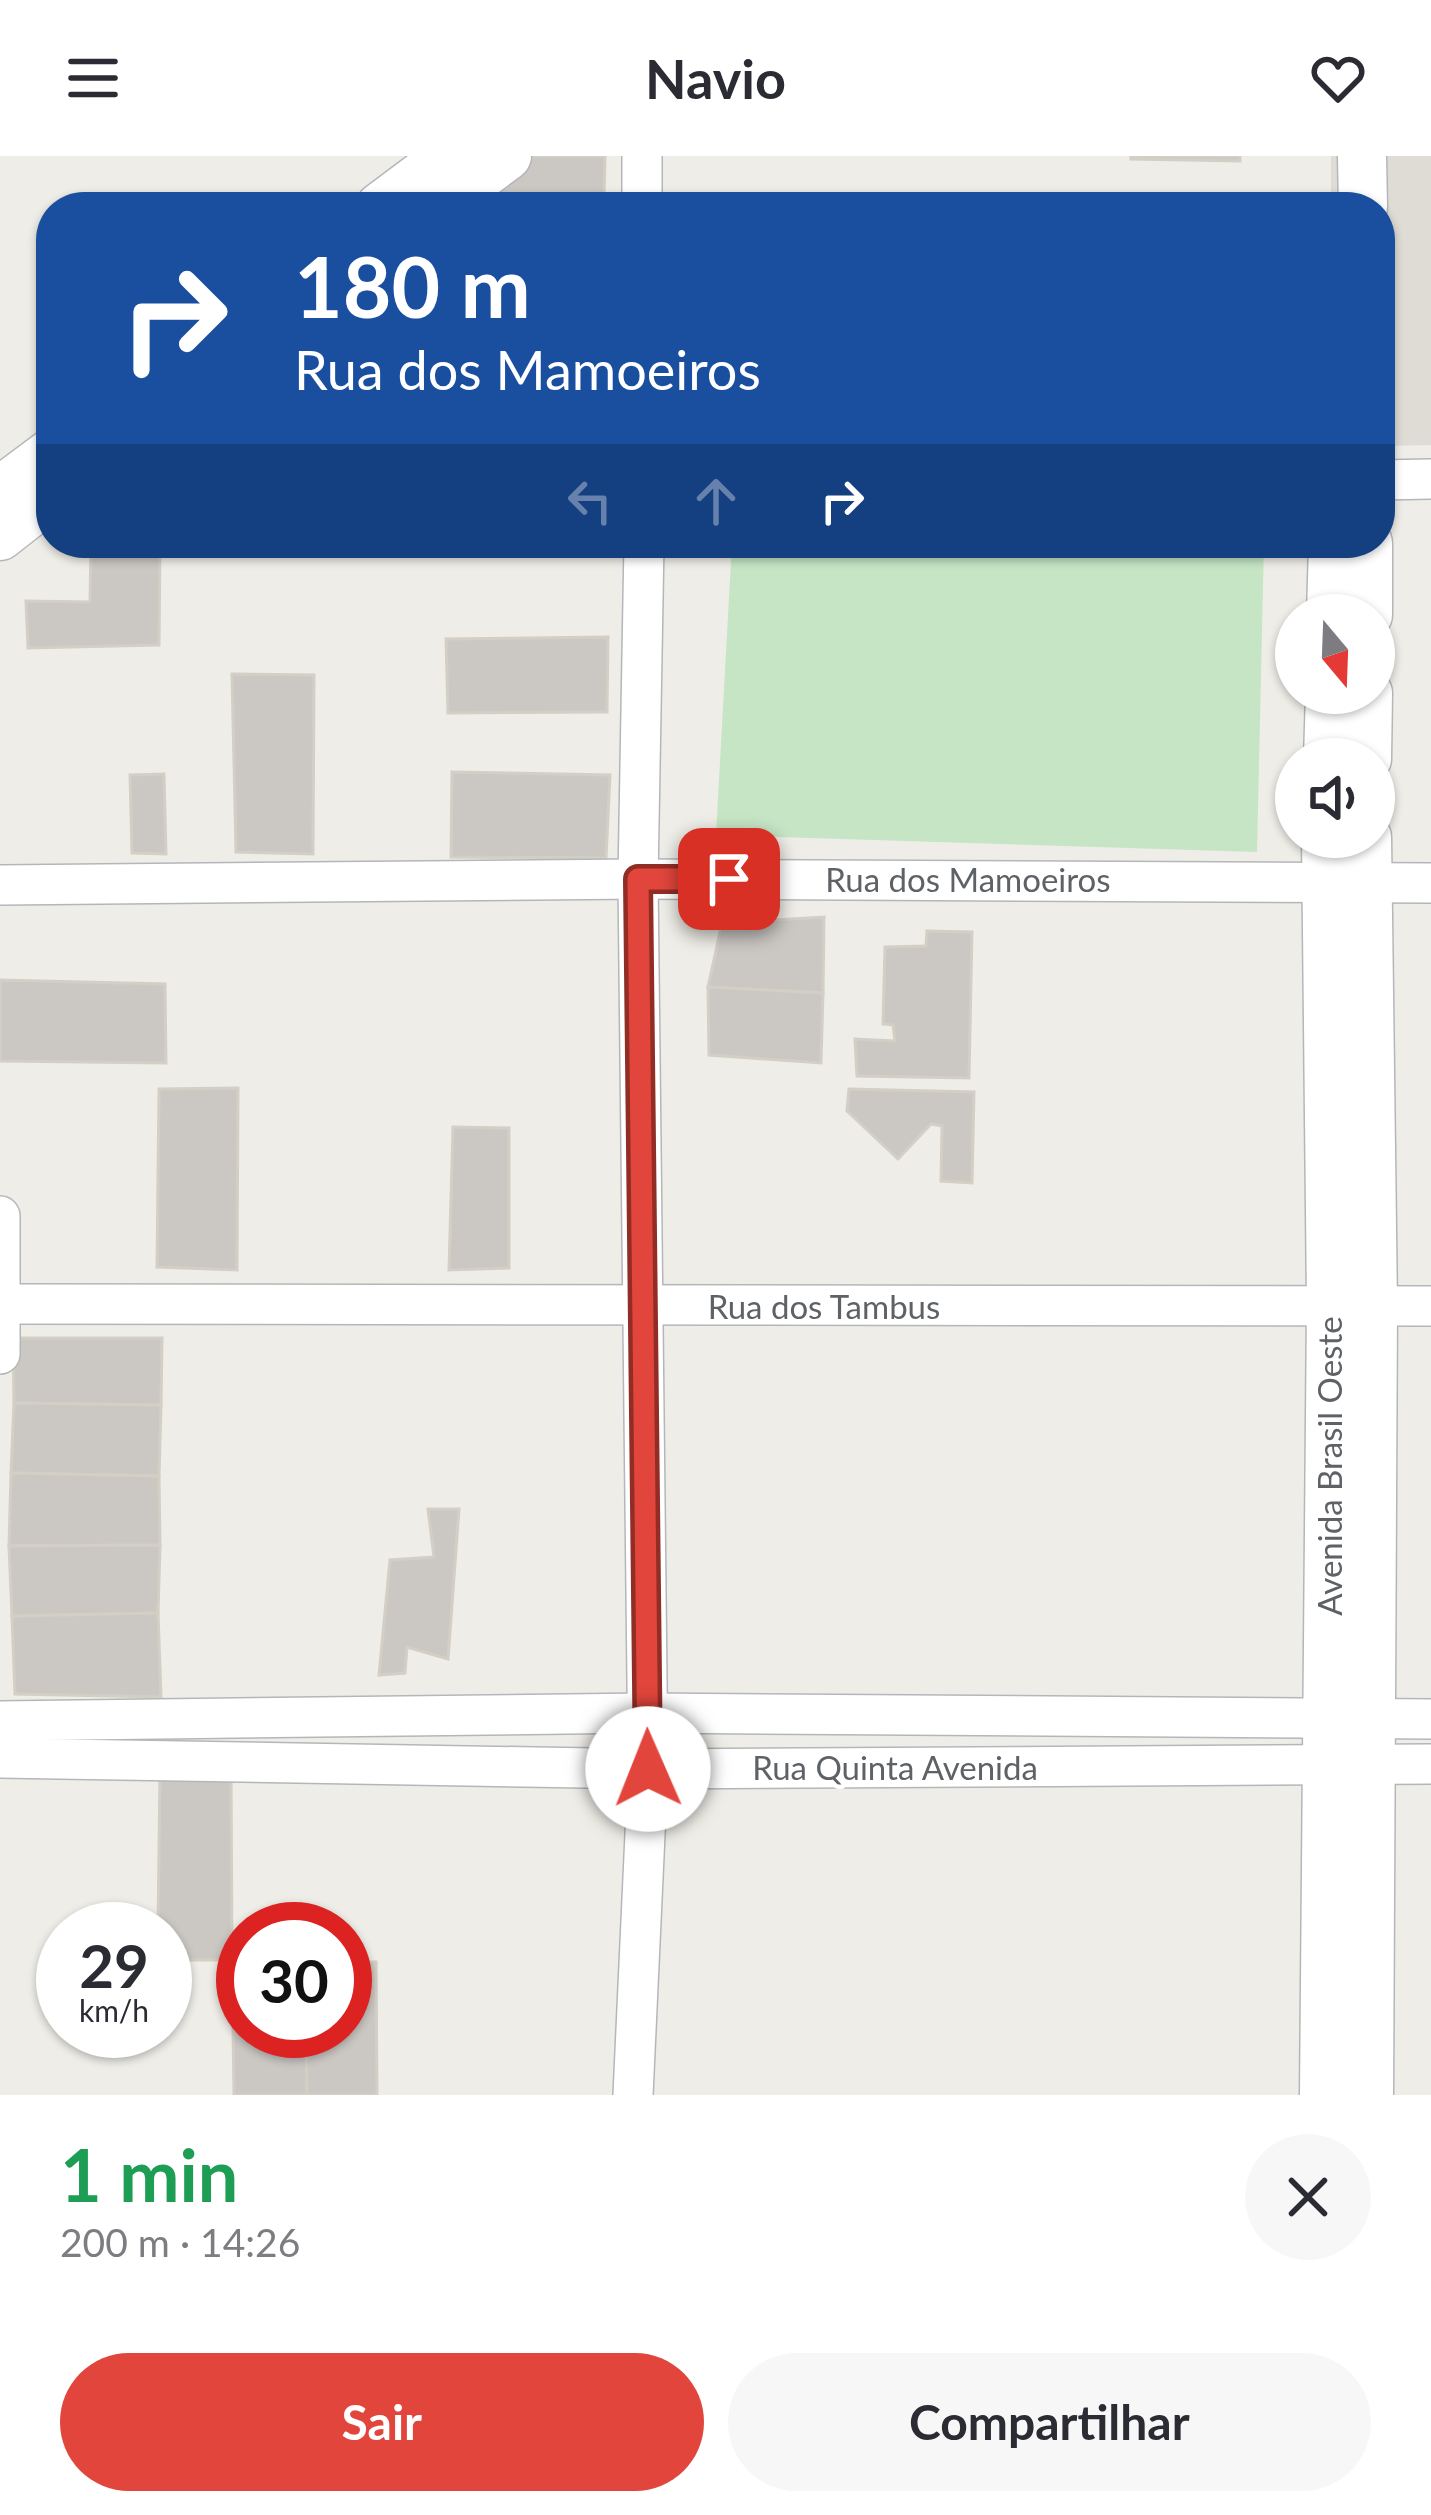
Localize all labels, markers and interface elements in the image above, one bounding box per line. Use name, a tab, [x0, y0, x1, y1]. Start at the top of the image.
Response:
icon: menu	[60, 45, 126, 111]
icon: heart	[1305, 45, 1371, 111]
text: Navio	[645, 46, 786, 111]
text: 180 m	[294, 235, 531, 336]
icon: right	[96, 240, 252, 396]
text: Rua dos Mamoeiros	[294, 337, 761, 402]
icon: left	[557, 468, 623, 534]
icon: ahead	[683, 468, 749, 534]
icon: right	[809, 468, 875, 534]
north arrow	[1275, 594, 1395, 714]
map controls	[1275, 594, 1395, 858]
button: sound	[1275, 738, 1395, 858]
pin	[678, 828, 780, 930]
icon: arrive	[696, 846, 762, 912]
street label: Rua dos Mamoeiros	[825, 859, 1111, 899]
street label: Rua dos Tambus	[708, 1286, 940, 1326]
street label: Avenida Brasil Oeste	[1309, 1316, 1349, 1616]
position arrow	[585, 1706, 711, 1832]
street label: Rua Quinta Avenida	[752, 1747, 1038, 1787]
speed limit sign: 30	[216, 1902, 372, 2058]
text: 29	[79, 1929, 149, 2001]
text: km/h	[79, 1992, 149, 2028]
text: 1 min	[60, 2131, 238, 2217]
button: close	[1245, 2134, 1371, 2260]
text: 200 m · 14:26	[60, 2219, 300, 2265]
button: Sair	[60, 2353, 704, 2491]
button: Compartilhar	[728, 2353, 1371, 2491]

